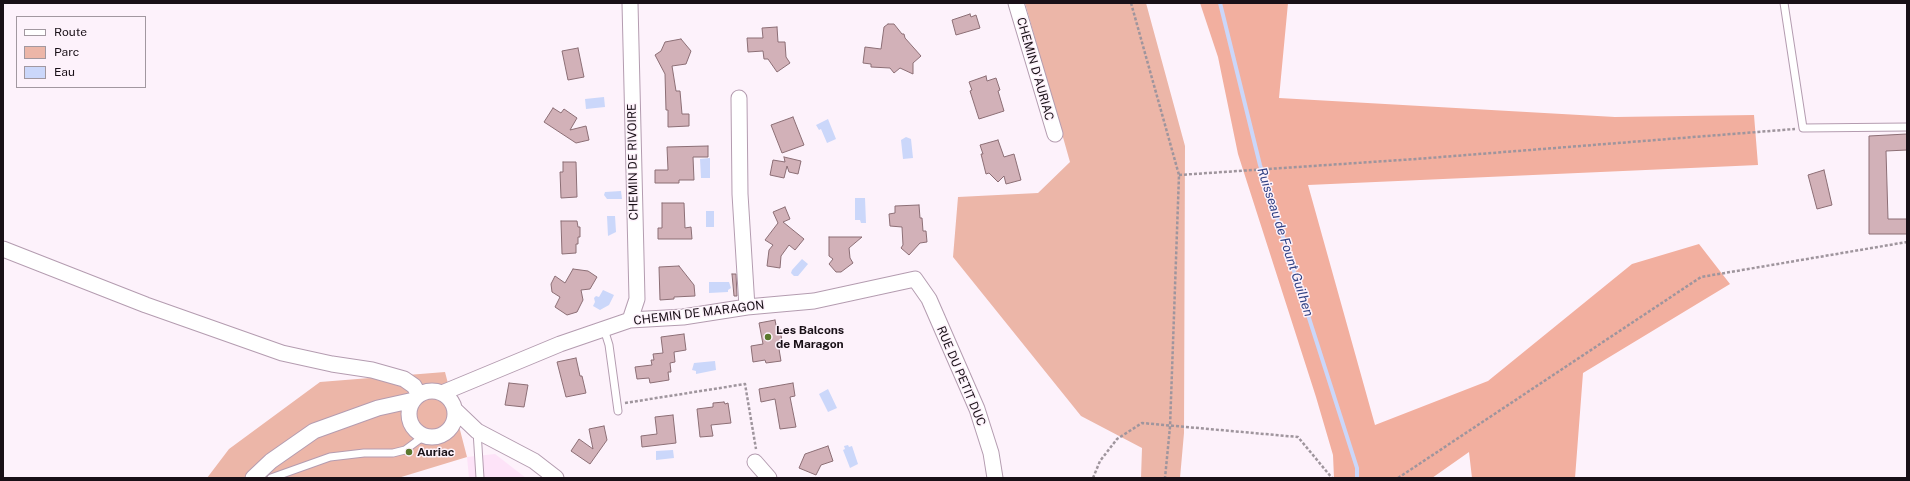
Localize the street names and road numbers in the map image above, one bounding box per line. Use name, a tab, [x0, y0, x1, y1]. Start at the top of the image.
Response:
street label: CHEMIN D'AURIAC	[1013, 16, 1057, 122]
street label: CHEMIN DE RIVOIRE	[625, 103, 641, 221]
street label: CHEMIN DE MARAGON	[633, 298, 765, 328]
street label: RUE DU PETIT DUC	[933, 324, 989, 428]

